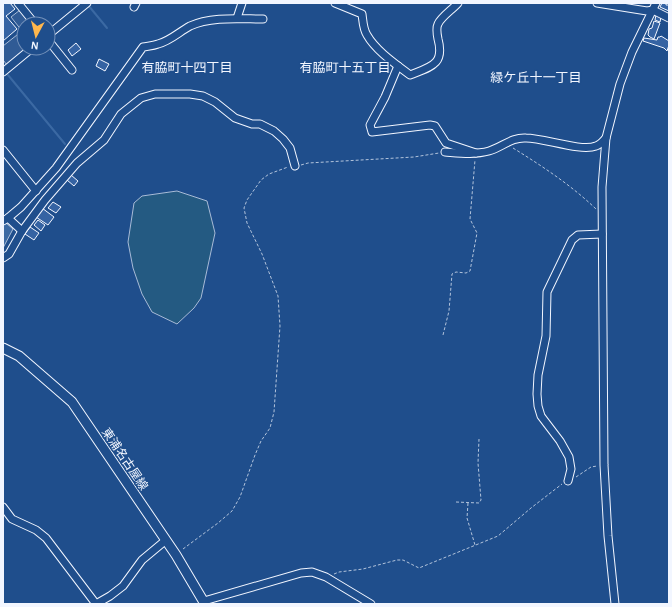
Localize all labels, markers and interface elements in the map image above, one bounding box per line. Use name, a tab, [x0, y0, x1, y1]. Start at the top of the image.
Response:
north arrow	[16, 16, 56, 56]
text: N	[30, 40, 39, 51]
district label: 有脇町十四丁目	[141, 61, 233, 75]
district label: 有脇町十五丁目	[299, 61, 391, 75]
district label: 緑ケ丘十一丁目	[490, 71, 582, 85]
street label: 東浦名古屋線	[100, 425, 151, 492]

